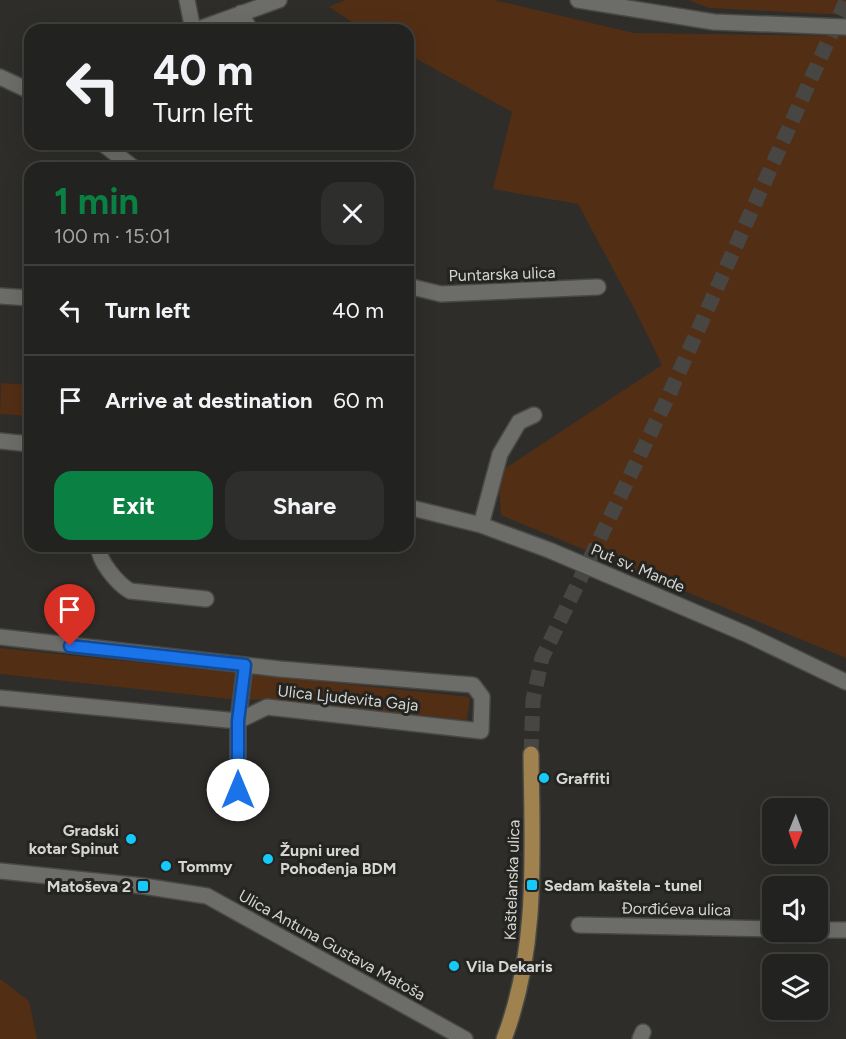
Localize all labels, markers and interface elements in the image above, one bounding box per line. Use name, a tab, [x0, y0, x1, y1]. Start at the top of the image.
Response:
text: 40 m	[153, 45, 253, 96]
icon: left	[54, 48, 132, 126]
text: Turn left	[153, 96, 253, 129]
text: 1 min	[54, 180, 139, 223]
button: close	[321, 182, 384, 245]
text: 100 m · 15:01	[54, 224, 171, 248]
street label: Puntarska ulica	[448, 263, 556, 285]
icon: left	[54, 294, 87, 327]
text: Turn left	[105, 297, 191, 324]
text: 40 m	[332, 297, 384, 324]
icon: arrive	[54, 384, 87, 417]
text: Arrive at destination	[105, 387, 313, 414]
text: 60 m	[333, 387, 384, 414]
button: Exit	[54, 471, 213, 540]
button: Share	[225, 471, 384, 540]
street label: Put sv. Mande	[588, 540, 688, 596]
pin	[44, 584, 95, 646]
icon: arrive	[53, 593, 86, 626]
street label: Ulica Ljudevita Gaja	[277, 681, 419, 715]
position arrow	[206, 758, 270, 822]
place label: Graffiti	[556, 769, 610, 788]
marker: Graffiti	[537, 771, 551, 785]
north arrow	[762, 798, 828, 864]
map controls	[762, 798, 828, 1020]
street label: Kaštelanska ulica	[500, 819, 524, 941]
place label: Gradski kotar Spinut	[29, 821, 119, 858]
marker: Gradski kotar Spinut	[124, 832, 138, 846]
place label: Župni ured Pohođenja BDM	[280, 841, 396, 878]
marker: Župni ured Pohođenja BDM	[261, 852, 275, 866]
place label: Tommy	[178, 857, 233, 876]
marker: Tommy	[159, 859, 173, 873]
place label: Sedam kaštela - tunel	[544, 876, 702, 895]
button: sound	[762, 876, 828, 942]
place label: Matoševa 2	[47, 877, 131, 896]
marker: Sedam kaštela - tunel	[525, 878, 539, 892]
marker: Matoševa 2	[136, 879, 150, 893]
street label: Ulica Antuna Gustava Matoša	[235, 886, 429, 1004]
street label: Đorđićeva ulica	[621, 899, 731, 919]
button: layers	[762, 954, 828, 1020]
place label: Vila Dekaris	[466, 957, 553, 976]
marker: Vila Dekaris	[447, 959, 461, 973]

